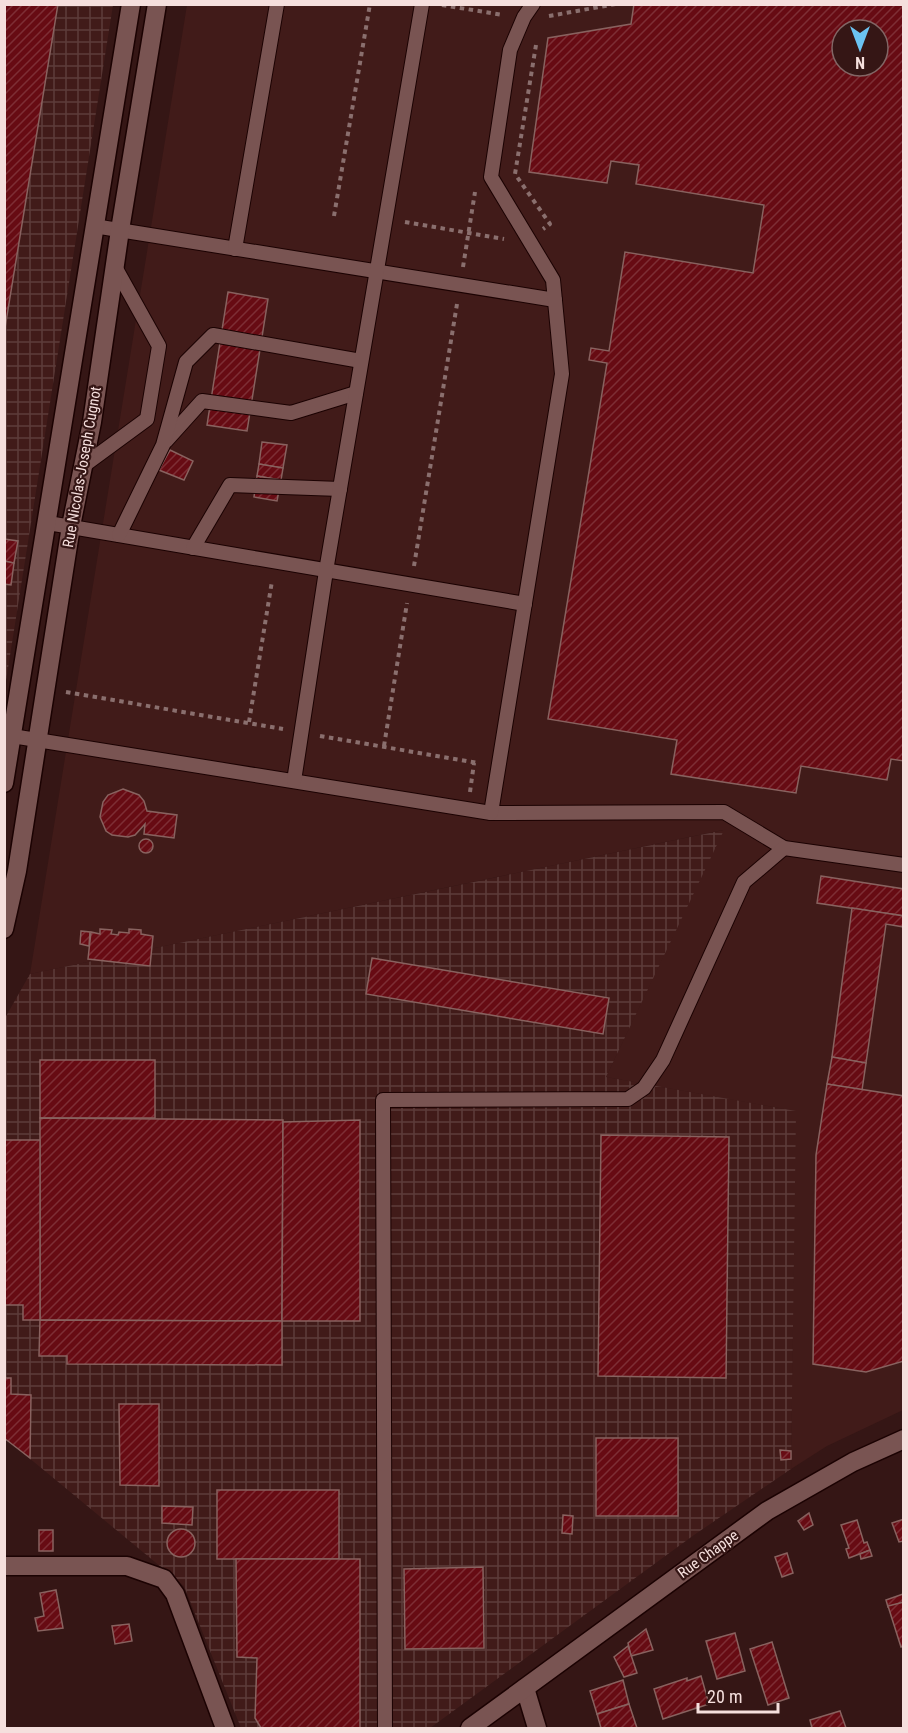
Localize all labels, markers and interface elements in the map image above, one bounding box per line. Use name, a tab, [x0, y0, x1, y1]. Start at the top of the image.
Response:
north arrow	[830, 18, 890, 78]
text: N	[855, 53, 865, 72]
street label: Rue Nicolas-Joseph Cugnot	[59, 385, 105, 549]
street label: Rue Chappe	[674, 1526, 742, 1582]
scale bar	[698, 1676, 778, 1714]
text: 20 m	[707, 1686, 742, 1707]

